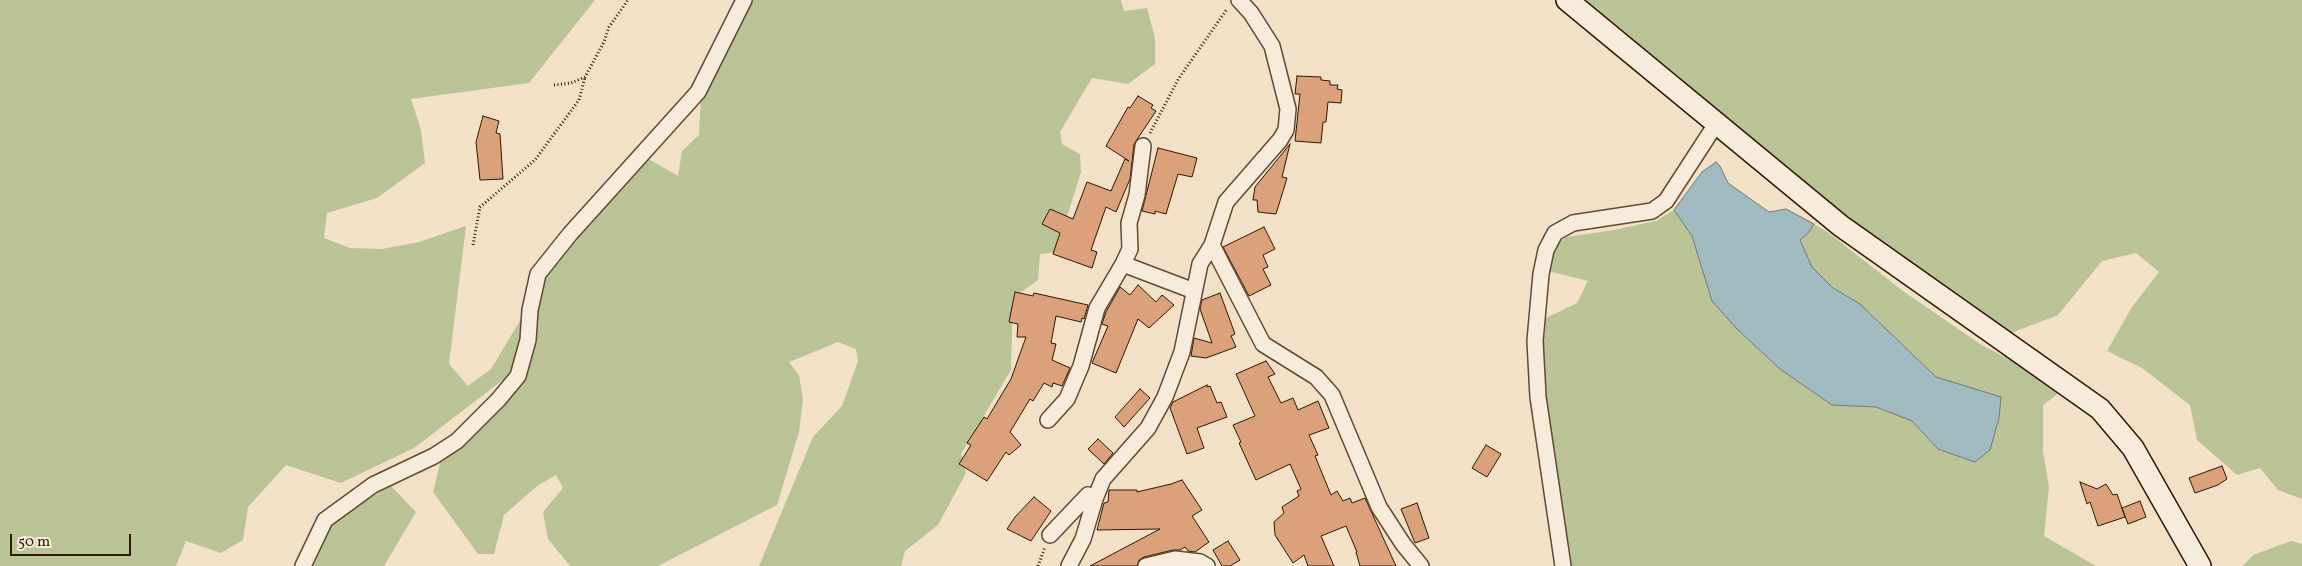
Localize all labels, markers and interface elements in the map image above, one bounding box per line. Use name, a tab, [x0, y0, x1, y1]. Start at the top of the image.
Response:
scale bar	[12, 524, 134, 556]
text: 50 m	[18, 532, 50, 553]

